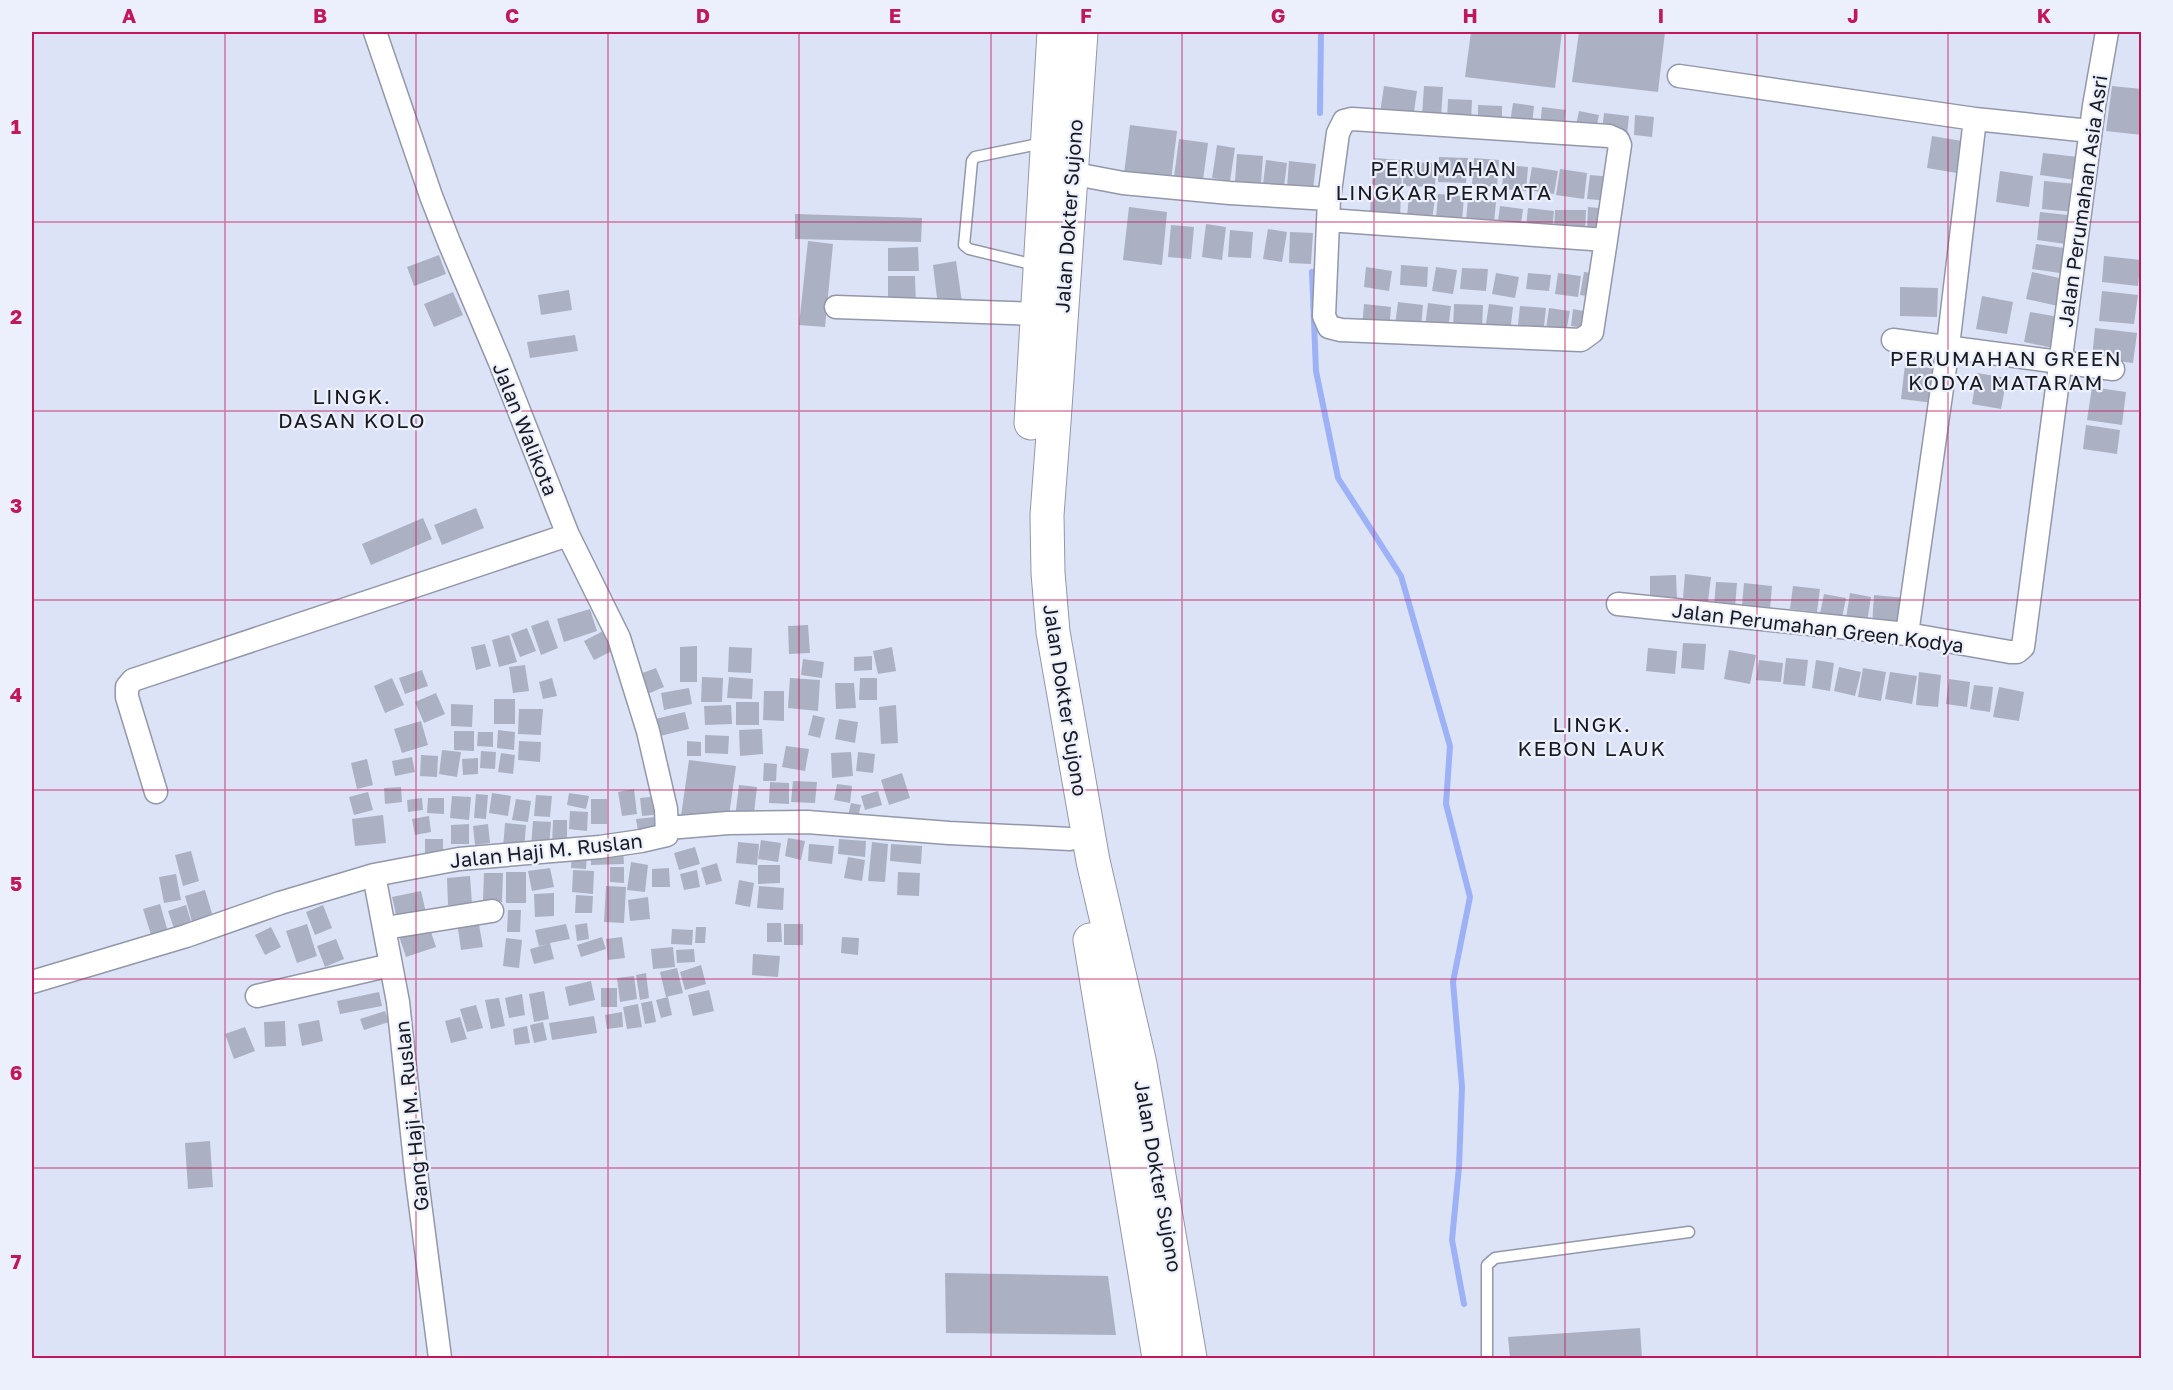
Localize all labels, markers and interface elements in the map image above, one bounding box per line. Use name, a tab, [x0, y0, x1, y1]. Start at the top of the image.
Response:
text: A	[122, 3, 136, 27]
text: B	[313, 3, 327, 27]
text: C	[505, 3, 519, 27]
text: D	[696, 3, 710, 27]
text: E	[889, 3, 901, 27]
text: F	[1080, 3, 1092, 27]
text: G	[1271, 3, 1285, 27]
text: H	[1462, 3, 1478, 27]
text: I	[1658, 3, 1664, 27]
text: J	[1847, 3, 1859, 27]
text: K	[2037, 3, 2052, 27]
street label: Jalan Perumahan Asia Asri	[2052, 73, 2112, 329]
text: 1	[11, 114, 21, 138]
street label: Jalan Dokter Sujono	[1049, 118, 1087, 314]
district label: PERUMAHAN LINGKAR PERMATA	[1335, 155, 1553, 205]
text: 2	[10, 304, 22, 328]
district label: PERUMAHAN GREEN KODYA MATARAM	[1890, 345, 2122, 395]
street label: Jalan Walikota	[488, 359, 564, 499]
district label: LINGK. DASAN KOLO	[278, 383, 426, 433]
text: 3	[10, 493, 22, 517]
street label: Jalan Perumahan Green Kodya	[1671, 597, 1965, 657]
street label: Jalan Dokter Sujono	[1039, 602, 1093, 798]
text: 4	[10, 682, 22, 706]
district label: LINGK. KEBON LAUK	[1518, 711, 1666, 761]
street label: Jalan Haji M. Ruslan	[448, 828, 644, 872]
text: 5	[10, 871, 22, 895]
street label: Gang Haji M. Ruslan	[389, 1020, 433, 1212]
text: 6	[10, 1060, 22, 1084]
street label: Jalan Dokter Sujono	[1130, 1078, 1188, 1274]
text: 7	[11, 1249, 22, 1273]

